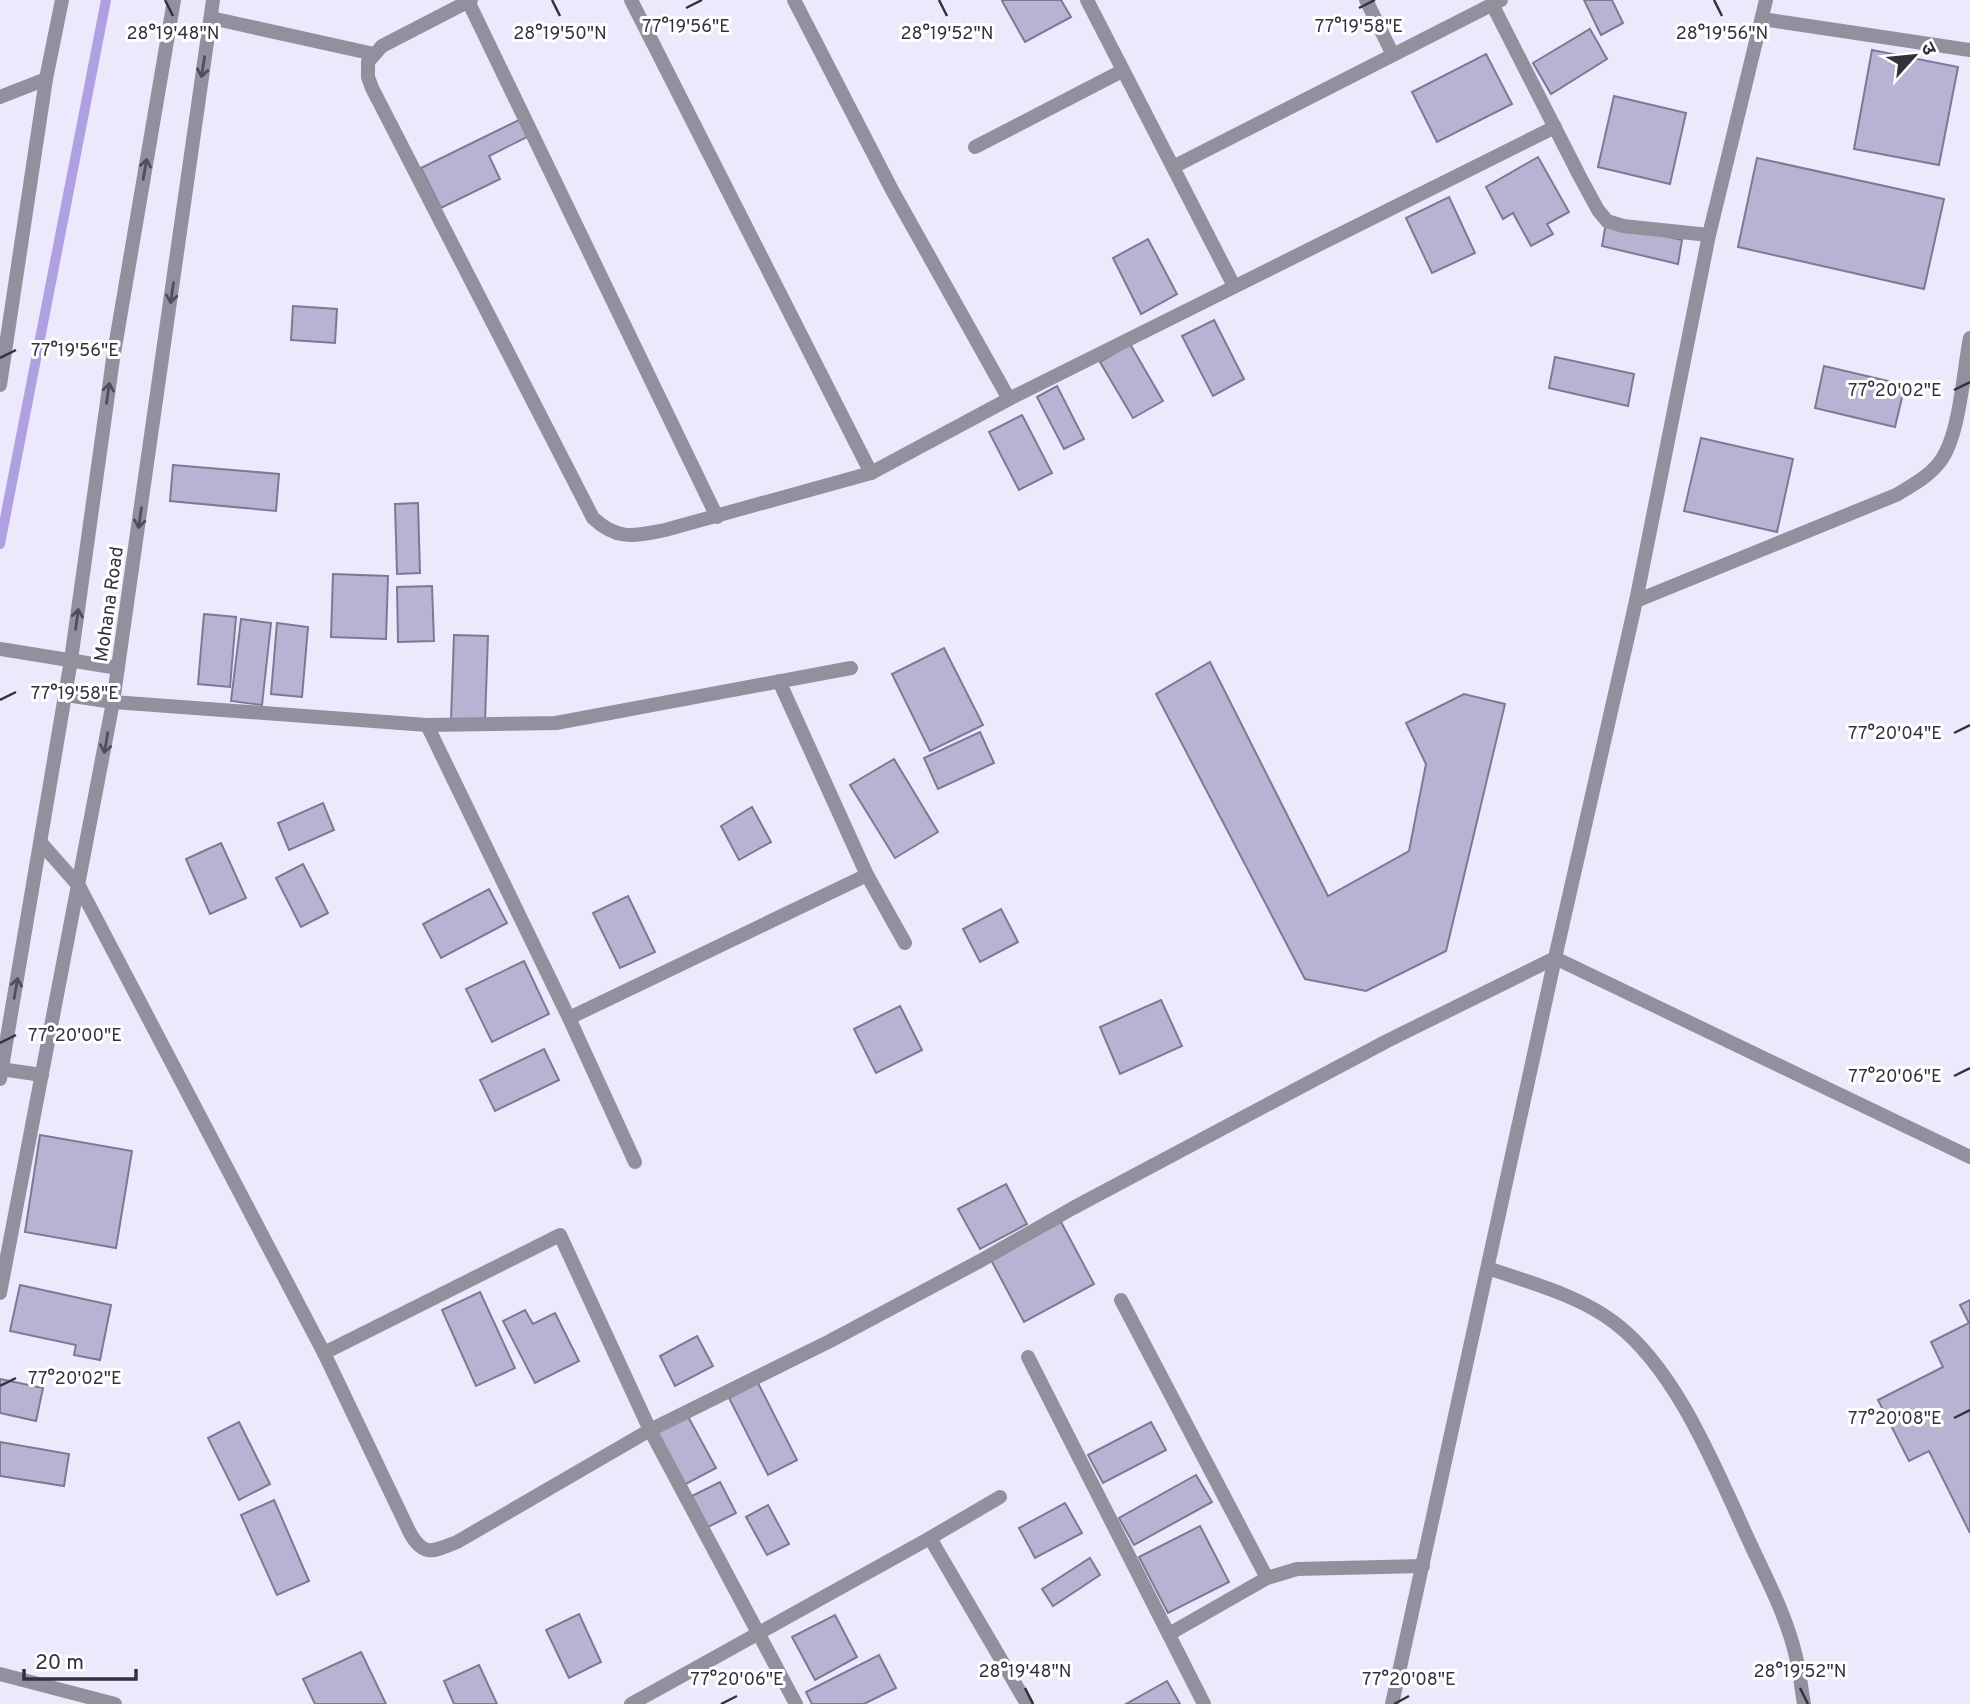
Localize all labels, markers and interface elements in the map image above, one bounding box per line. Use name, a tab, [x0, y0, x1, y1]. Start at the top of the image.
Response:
text: 77°19'56"E	[642, 16, 730, 39]
text: 77°19'58"E	[1315, 16, 1403, 39]
north arrow	[1879, 21, 1949, 91]
text: 28°19'48"N	[127, 23, 219, 46]
text: 28°19'50"N	[513, 23, 607, 46]
text: 28°19'52"N	[901, 23, 993, 46]
text: 28°19'56"N	[1676, 23, 1768, 46]
text: उ	[1914, 39, 1941, 60]
one-way arrow	[196, 56, 209, 78]
one-way arrow	[139, 158, 153, 181]
one-way arrow	[165, 281, 178, 304]
text: 77°19'56"E	[31, 340, 119, 363]
text: 77°20'02"E	[1848, 380, 1942, 403]
one-way arrow	[102, 382, 115, 405]
one-way arrow	[133, 506, 146, 529]
street label: Mohana Road	[90, 545, 130, 663]
one-way arrow	[71, 608, 84, 630]
text: 77°19'58"E	[31, 683, 119, 706]
text: 77°20'04"E	[1848, 723, 1942, 746]
one-way arrow	[98, 731, 112, 754]
one-way arrow	[10, 977, 23, 1000]
text: 77°20'00"E	[28, 1025, 122, 1048]
text: 77°20'06"E	[1848, 1066, 1942, 1089]
text: 77°20'02"E	[28, 1368, 122, 1391]
text: 77°20'08"E	[1848, 1408, 1942, 1431]
scale bar	[24, 1638, 136, 1682]
text: 20 m	[35, 1650, 84, 1677]
text: 28°19'48"N	[979, 1661, 1071, 1684]
text: 28°19'52"N	[1754, 1661, 1846, 1684]
text: 77°20'06"E	[690, 1669, 784, 1692]
text: 77°20'08"E	[1362, 1669, 1456, 1692]

